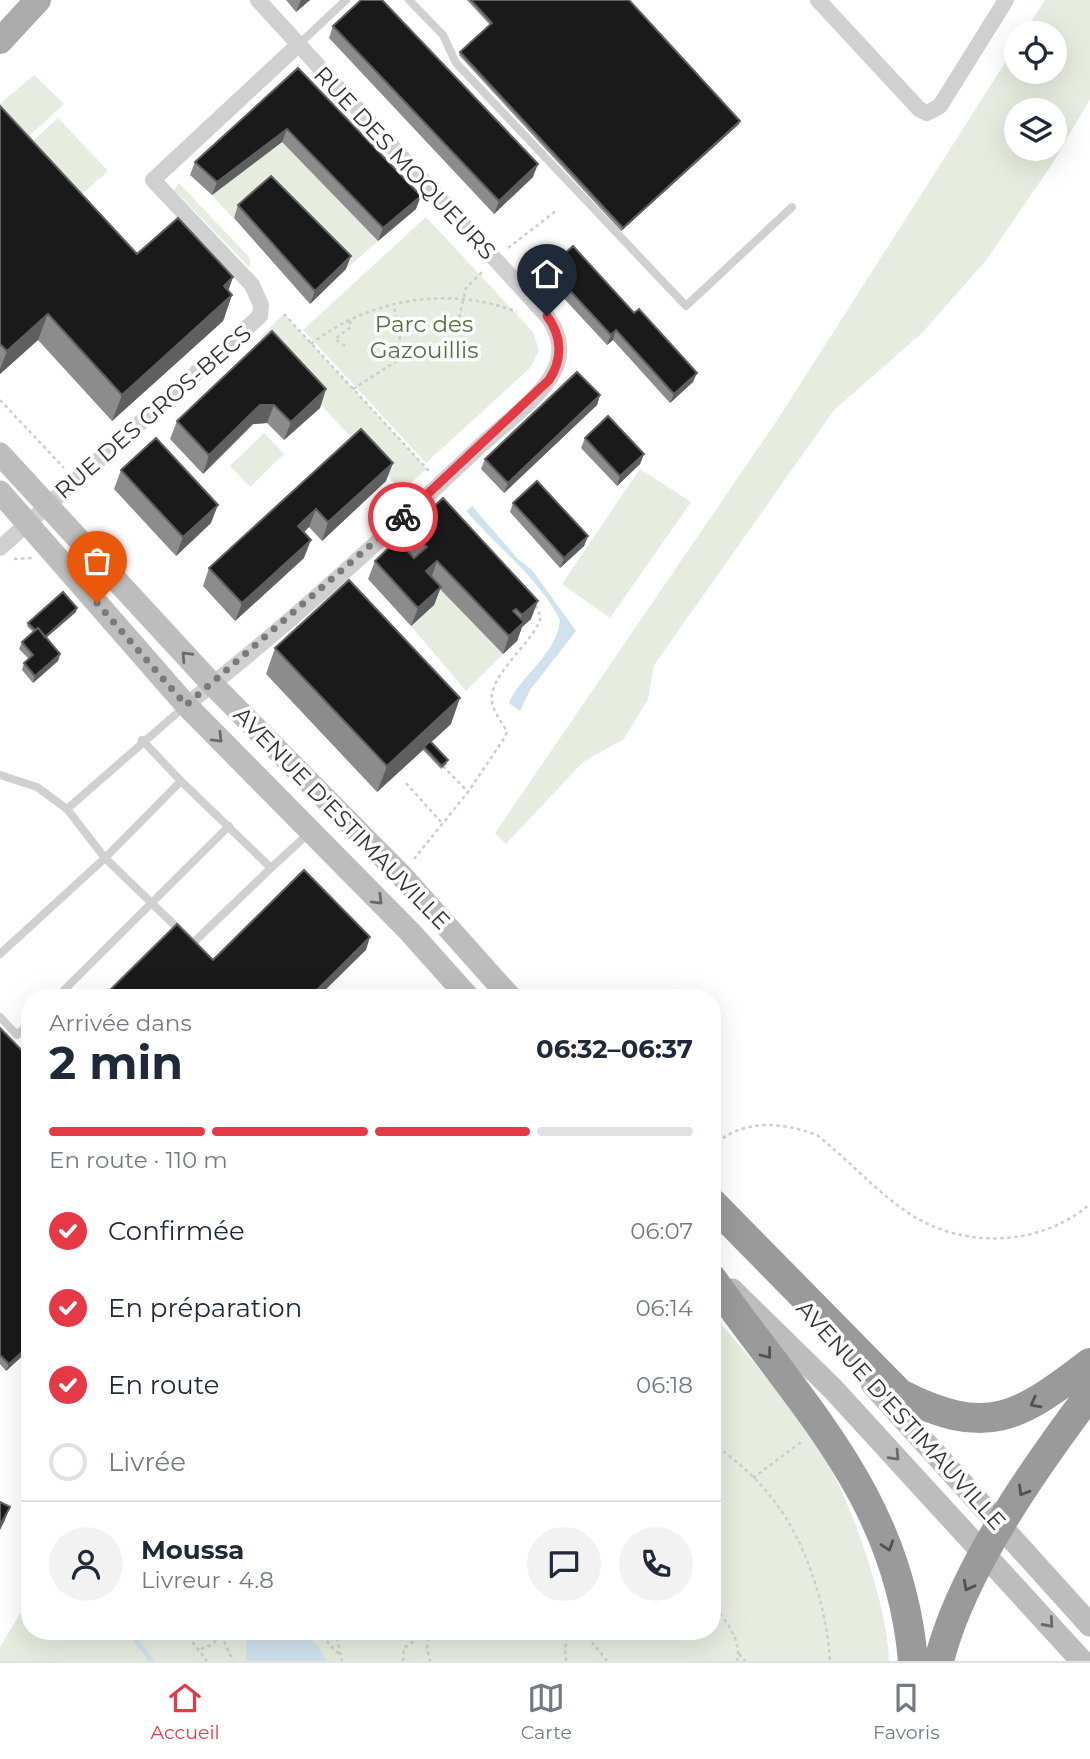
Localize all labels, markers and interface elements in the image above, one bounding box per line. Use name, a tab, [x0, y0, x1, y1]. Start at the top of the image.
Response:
map controls	[1004, 21, 1067, 161]
button: locate	[1004, 21, 1067, 84]
street label: RUE DES MOQUEURS	[308, 61, 502, 265]
button: layers	[1004, 98, 1067, 161]
pin	[517, 244, 577, 316]
icon: home	[528, 255, 566, 293]
park label: Parc des Gazouillis	[370, 310, 478, 364]
street label: RUE DES GROS-BECS	[49, 319, 257, 505]
courier	[368, 482, 438, 552]
icon: bike	[384, 498, 422, 536]
pin	[67, 531, 127, 603]
icon: bag	[78, 542, 116, 580]
one-way arrow	[181, 651, 194, 664]
street label: AVENUE D'ESTIMAUVILLE	[228, 701, 456, 935]
one-way arrow	[210, 729, 223, 742]
one-way arrow	[370, 891, 383, 904]
text: Arrivée dans	[49, 1009, 192, 1037]
text: 06:32–06:37	[536, 1033, 693, 1065]
text: 2 min	[49, 1034, 183, 1091]
text: En route · 110 m	[49, 1146, 228, 1174]
icon: check	[49, 1212, 87, 1250]
text: Confirmée	[108, 1215, 245, 1247]
text: 06:07	[630, 1217, 693, 1245]
icon: check	[49, 1289, 87, 1327]
text: En préparation	[108, 1292, 302, 1324]
text: 06:14	[635, 1294, 693, 1322]
street label: AVENUE D'ESTIMAUVILLE	[790, 1294, 1012, 1536]
one-way arrow	[758, 1347, 771, 1359]
icon: check	[49, 1366, 87, 1404]
text: En route	[108, 1369, 219, 1401]
text: 06:18	[636, 1371, 693, 1399]
one-way arrow	[1029, 1395, 1042, 1408]
text: Livrée	[108, 1446, 186, 1478]
one-way arrow	[886, 1448, 899, 1461]
one-way arrow	[1019, 1483, 1032, 1496]
button: person	[49, 1527, 123, 1601]
button: chat	[527, 1527, 601, 1601]
button: phone	[619, 1527, 693, 1601]
text: Moussa	[141, 1534, 244, 1566]
one-way arrow	[879, 1539, 894, 1551]
text: Livreur · 4.8	[141, 1566, 274, 1594]
one-way arrow	[963, 1579, 976, 1591]
one-way arrow	[1040, 1615, 1053, 1628]
tab: Accueil	[151, 1679, 220, 1744]
tab: Carte	[521, 1679, 572, 1744]
tab: Favoris	[873, 1679, 939, 1744]

